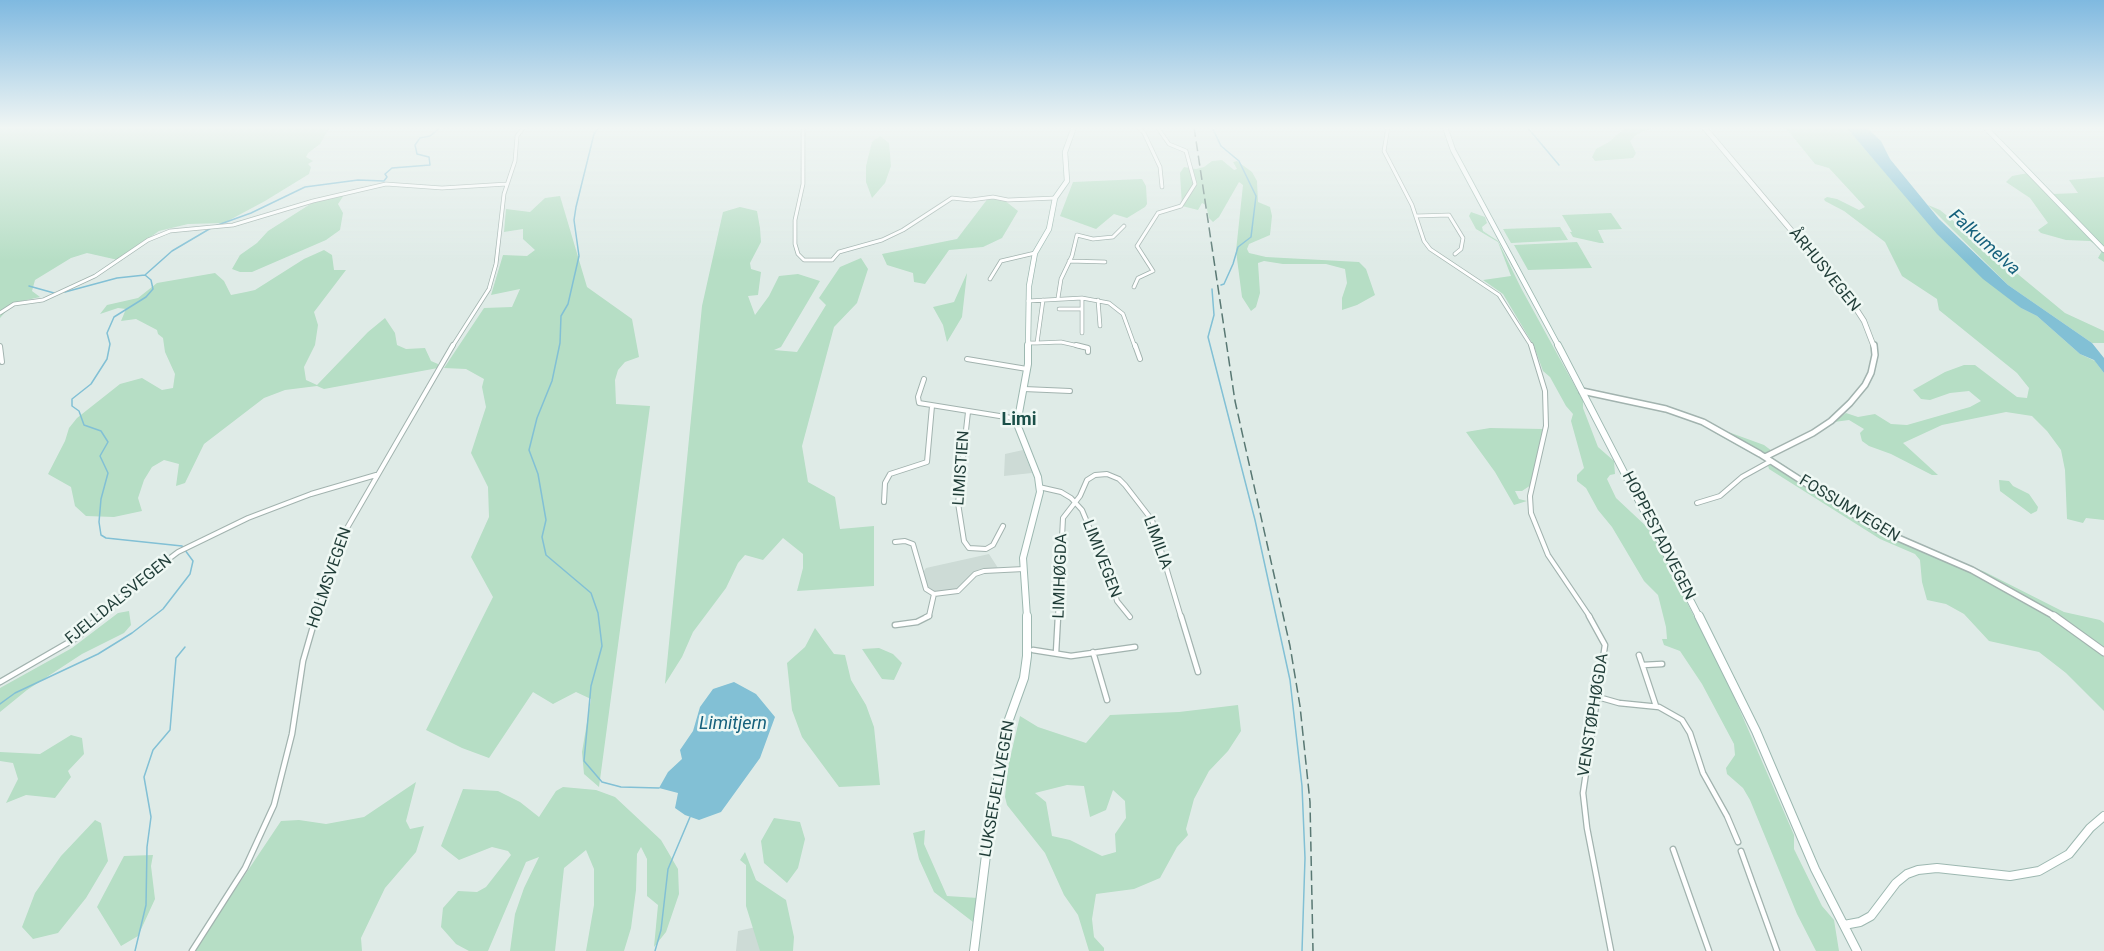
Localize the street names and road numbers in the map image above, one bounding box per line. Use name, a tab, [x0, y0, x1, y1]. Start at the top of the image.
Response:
street label: ÅRHUSVEGEN	[1784, 224, 1864, 316]
street label: LIMISTIEN	[950, 430, 974, 506]
street label: HOPPESTADVEGEN	[1617, 469, 1699, 603]
street label: FOSSUMVEGEN	[1795, 471, 1903, 547]
street label: LIMILIA	[1139, 514, 1175, 572]
street label: LIMIVEGEN	[1077, 517, 1125, 601]
street label: HOLMSVEGEN	[304, 525, 356, 631]
street label: LIMIHØGDA	[1050, 533, 1072, 619]
street label: FJELLDALSVEGEN	[62, 551, 176, 649]
street label: VENSTØPHØGDA	[1575, 652, 1613, 778]
street label: LUKSEFJELLVEGEN	[977, 719, 1019, 859]

